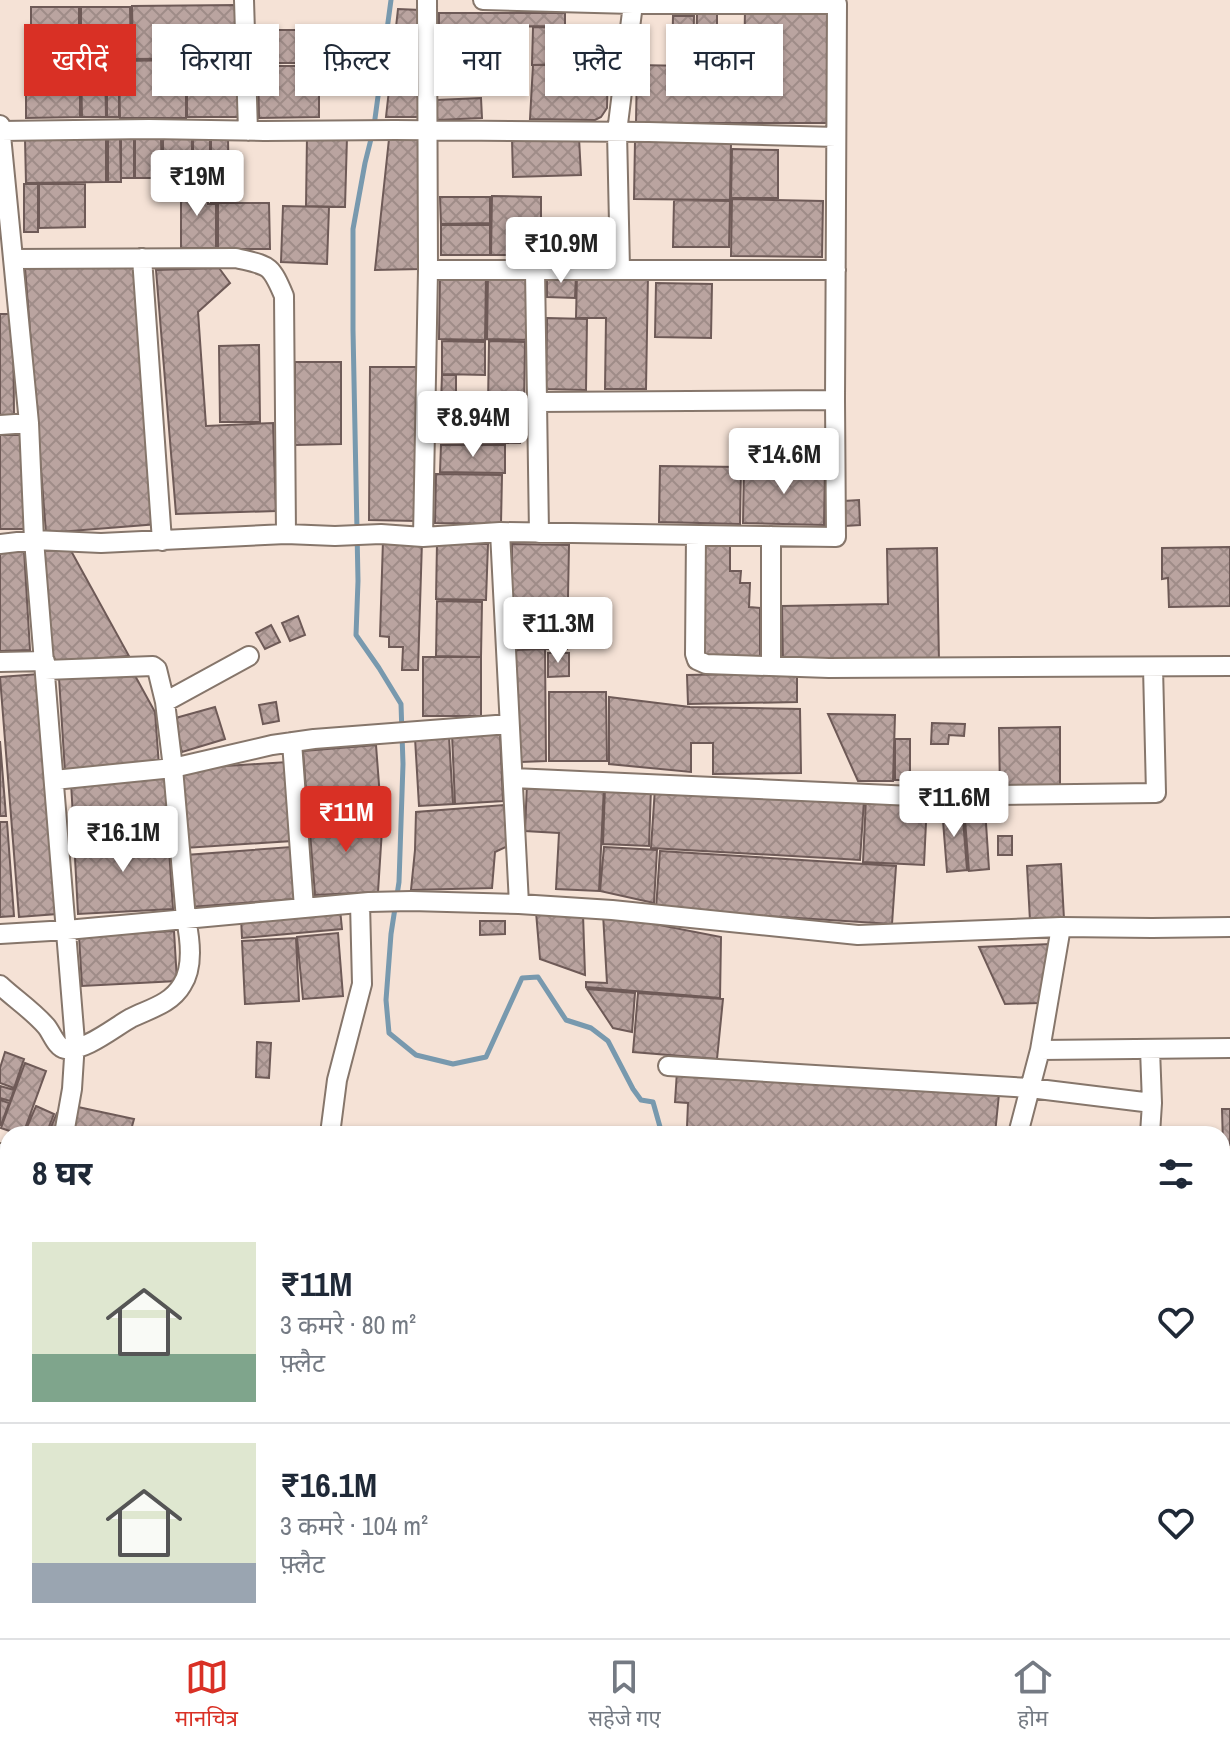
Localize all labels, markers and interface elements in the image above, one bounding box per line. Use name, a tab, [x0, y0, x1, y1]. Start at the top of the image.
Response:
chip: खरीदें	[24, 24, 136, 96]
chip: किराया	[152, 24, 279, 96]
chip: फ़िल्टर	[295, 24, 418, 96]
chip: नया	[434, 24, 529, 96]
chip: फ़्लैट	[545, 24, 650, 96]
chip: मकान	[666, 24, 783, 96]
pin: ₹19M	[150, 150, 244, 218]
text: ₹19M	[169, 158, 225, 193]
pin: ₹10.9M	[496, 217, 626, 285]
text: ₹10.9M	[524, 225, 598, 260]
pin: ₹8.94M	[408, 391, 538, 459]
text: ₹8.94M	[436, 399, 510, 434]
pin: ₹14.6M	[719, 428, 849, 496]
text: ₹14.6M	[747, 436, 821, 471]
pin: ₹11.3M	[493, 597, 623, 665]
text: ₹11.3M	[521, 605, 595, 640]
pin: ₹11.6M	[889, 771, 1019, 839]
text: ₹11.6M	[917, 779, 991, 814]
pin: ₹11M	[299, 786, 393, 854]
text: ₹11M	[318, 794, 374, 829]
pin: ₹16.1M	[58, 806, 188, 874]
text: ₹16.1M	[86, 814, 160, 849]
text: 8 घर	[32, 1150, 92, 1196]
icon: filters	[1154, 1152, 1198, 1196]
text: ₹11M	[280, 1261, 352, 1307]
icon: home	[96, 1274, 192, 1370]
icon: heart	[1154, 1300, 1198, 1344]
text: 3 कमरे · 80 m²	[280, 1307, 416, 1342]
text: फ़्लैट	[280, 1345, 325, 1380]
text: ₹16.1M	[280, 1462, 377, 1508]
icon: home	[96, 1475, 192, 1571]
icon: heart	[1154, 1501, 1198, 1545]
text: 3 कमरे · 104 m²	[280, 1508, 428, 1543]
text: फ़्लैट	[280, 1546, 325, 1581]
tab: मानचित्र	[175, 1655, 238, 1735]
tab: सहेजे गए	[588, 1655, 661, 1735]
tab: होम	[1011, 1655, 1055, 1735]

